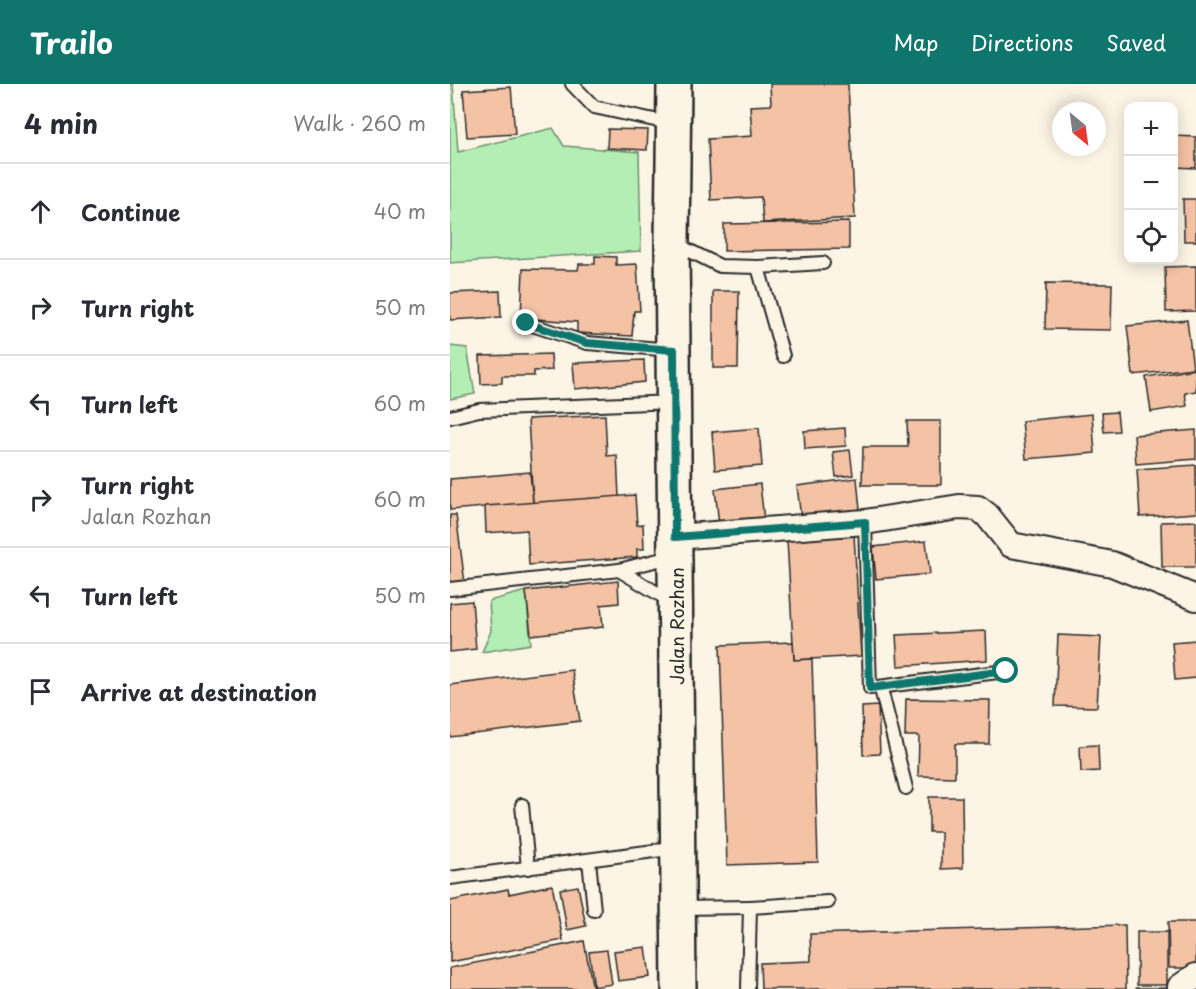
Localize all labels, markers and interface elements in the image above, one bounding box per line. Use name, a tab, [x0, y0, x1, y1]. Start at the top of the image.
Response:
text: Trailo	[30, 21, 113, 64]
text: Map	[893, 26, 938, 58]
text: Directions	[971, 26, 1073, 58]
text: Saved	[1106, 26, 1166, 58]
north arrow	[1052, 102, 1106, 156]
map controls	[1124, 102, 1178, 264]
button: +	[1124, 102, 1178, 156]
text: 4 min	[24, 104, 98, 143]
text: Walk · 260 m	[293, 108, 426, 138]
button: −	[1124, 156, 1178, 210]
icon: ahead	[24, 195, 57, 228]
text: Continue	[81, 195, 180, 228]
text: 40 m	[374, 196, 426, 226]
button: locate	[1124, 210, 1178, 264]
icon: right	[24, 291, 57, 324]
text: Turn right	[81, 291, 194, 324]
text: 50 m	[374, 292, 426, 322]
route end	[512, 309, 538, 335]
icon: left	[24, 387, 57, 420]
text: Turn left	[81, 387, 178, 420]
text: 60 m	[374, 388, 426, 418]
text: Turn right	[81, 468, 194, 501]
icon: right	[24, 483, 57, 516]
text: 60 m	[374, 484, 426, 514]
text: Jalan Rozhan	[81, 501, 212, 531]
street label: Jalan Rozhan	[663, 567, 690, 685]
icon: left	[24, 579, 57, 612]
text: Turn left	[81, 579, 178, 612]
text: 50 m	[374, 580, 426, 610]
route start	[992, 657, 1018, 683]
icon: arrive	[24, 675, 57, 708]
text: Arrive at destination	[81, 675, 317, 708]

